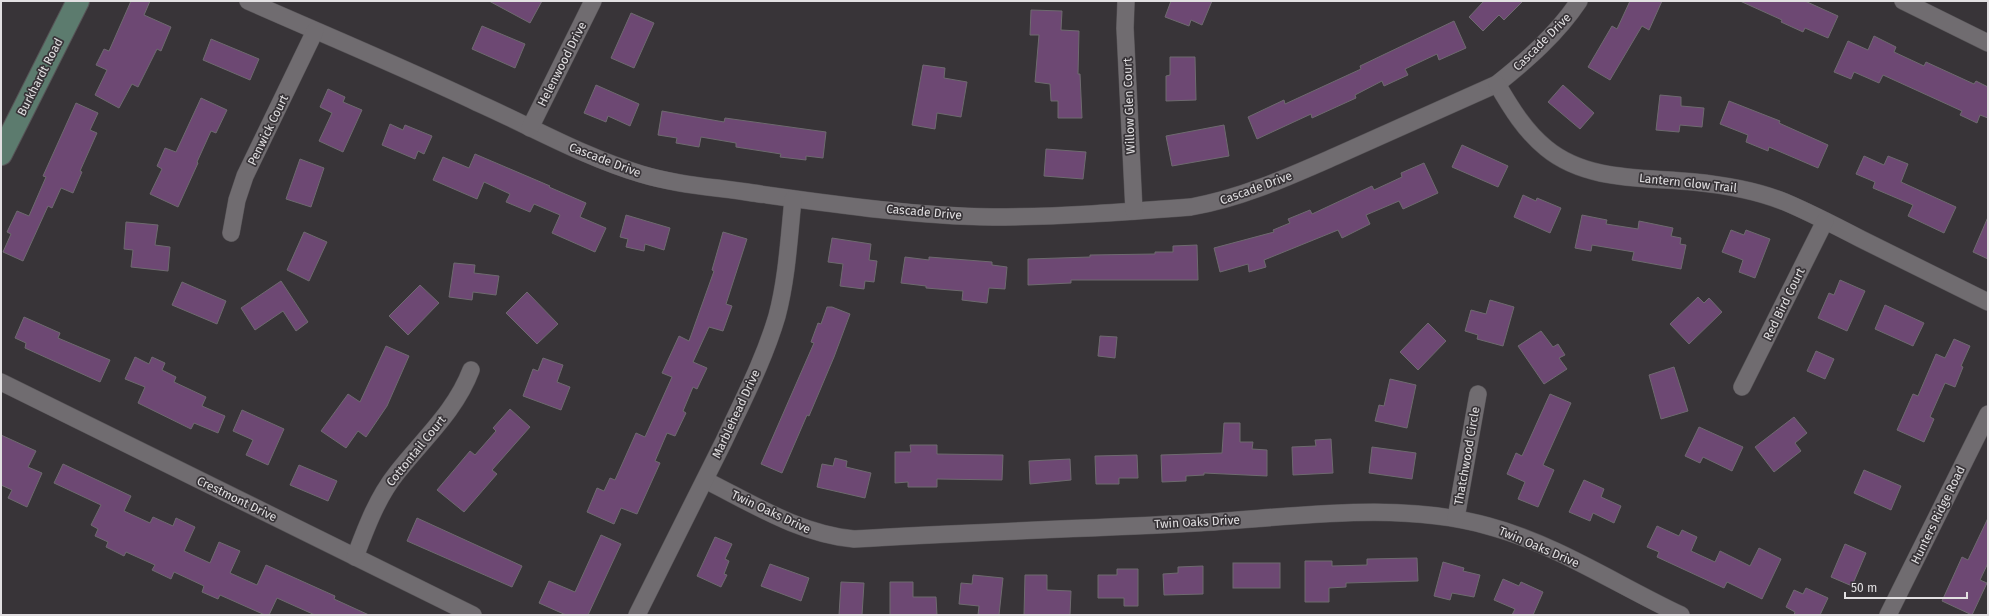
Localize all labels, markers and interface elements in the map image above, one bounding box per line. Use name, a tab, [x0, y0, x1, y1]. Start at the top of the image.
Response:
street label: Cascade Drive	[1510, 10, 1574, 74]
street label: Helenwood Drive	[535, 19, 589, 109]
street label: Burkhardt Road	[14, 36, 66, 118]
street label: Willow Glen Court	[1120, 57, 1138, 154]
street label: Penwick Court	[245, 92, 291, 168]
street label: Cascade Drive	[567, 140, 643, 180]
street label: Cascade Drive	[1218, 168, 1294, 208]
street label: Lantern Glow Trail	[1638, 171, 1738, 195]
street label: Cascade Drive	[886, 202, 962, 222]
street label: Red Bird Court	[1760, 265, 1808, 342]
street label: Marblehead Drive	[709, 367, 763, 461]
street label: Thatchwood Circle	[1451, 406, 1483, 506]
street label: Cottontail Court	[383, 413, 449, 489]
street label: Hunters Ridge Road	[1908, 464, 1968, 566]
street label: Crestmont Drive	[195, 474, 279, 524]
street label: Twin Oaks Drive	[729, 488, 813, 536]
street label: Twin Oaks Drive	[1154, 513, 1240, 531]
street label: Twin Oaks Drive	[1497, 524, 1581, 570]
scale bar	[1845, 574, 1967, 600]
text: 50 m	[1851, 581, 1877, 595]

